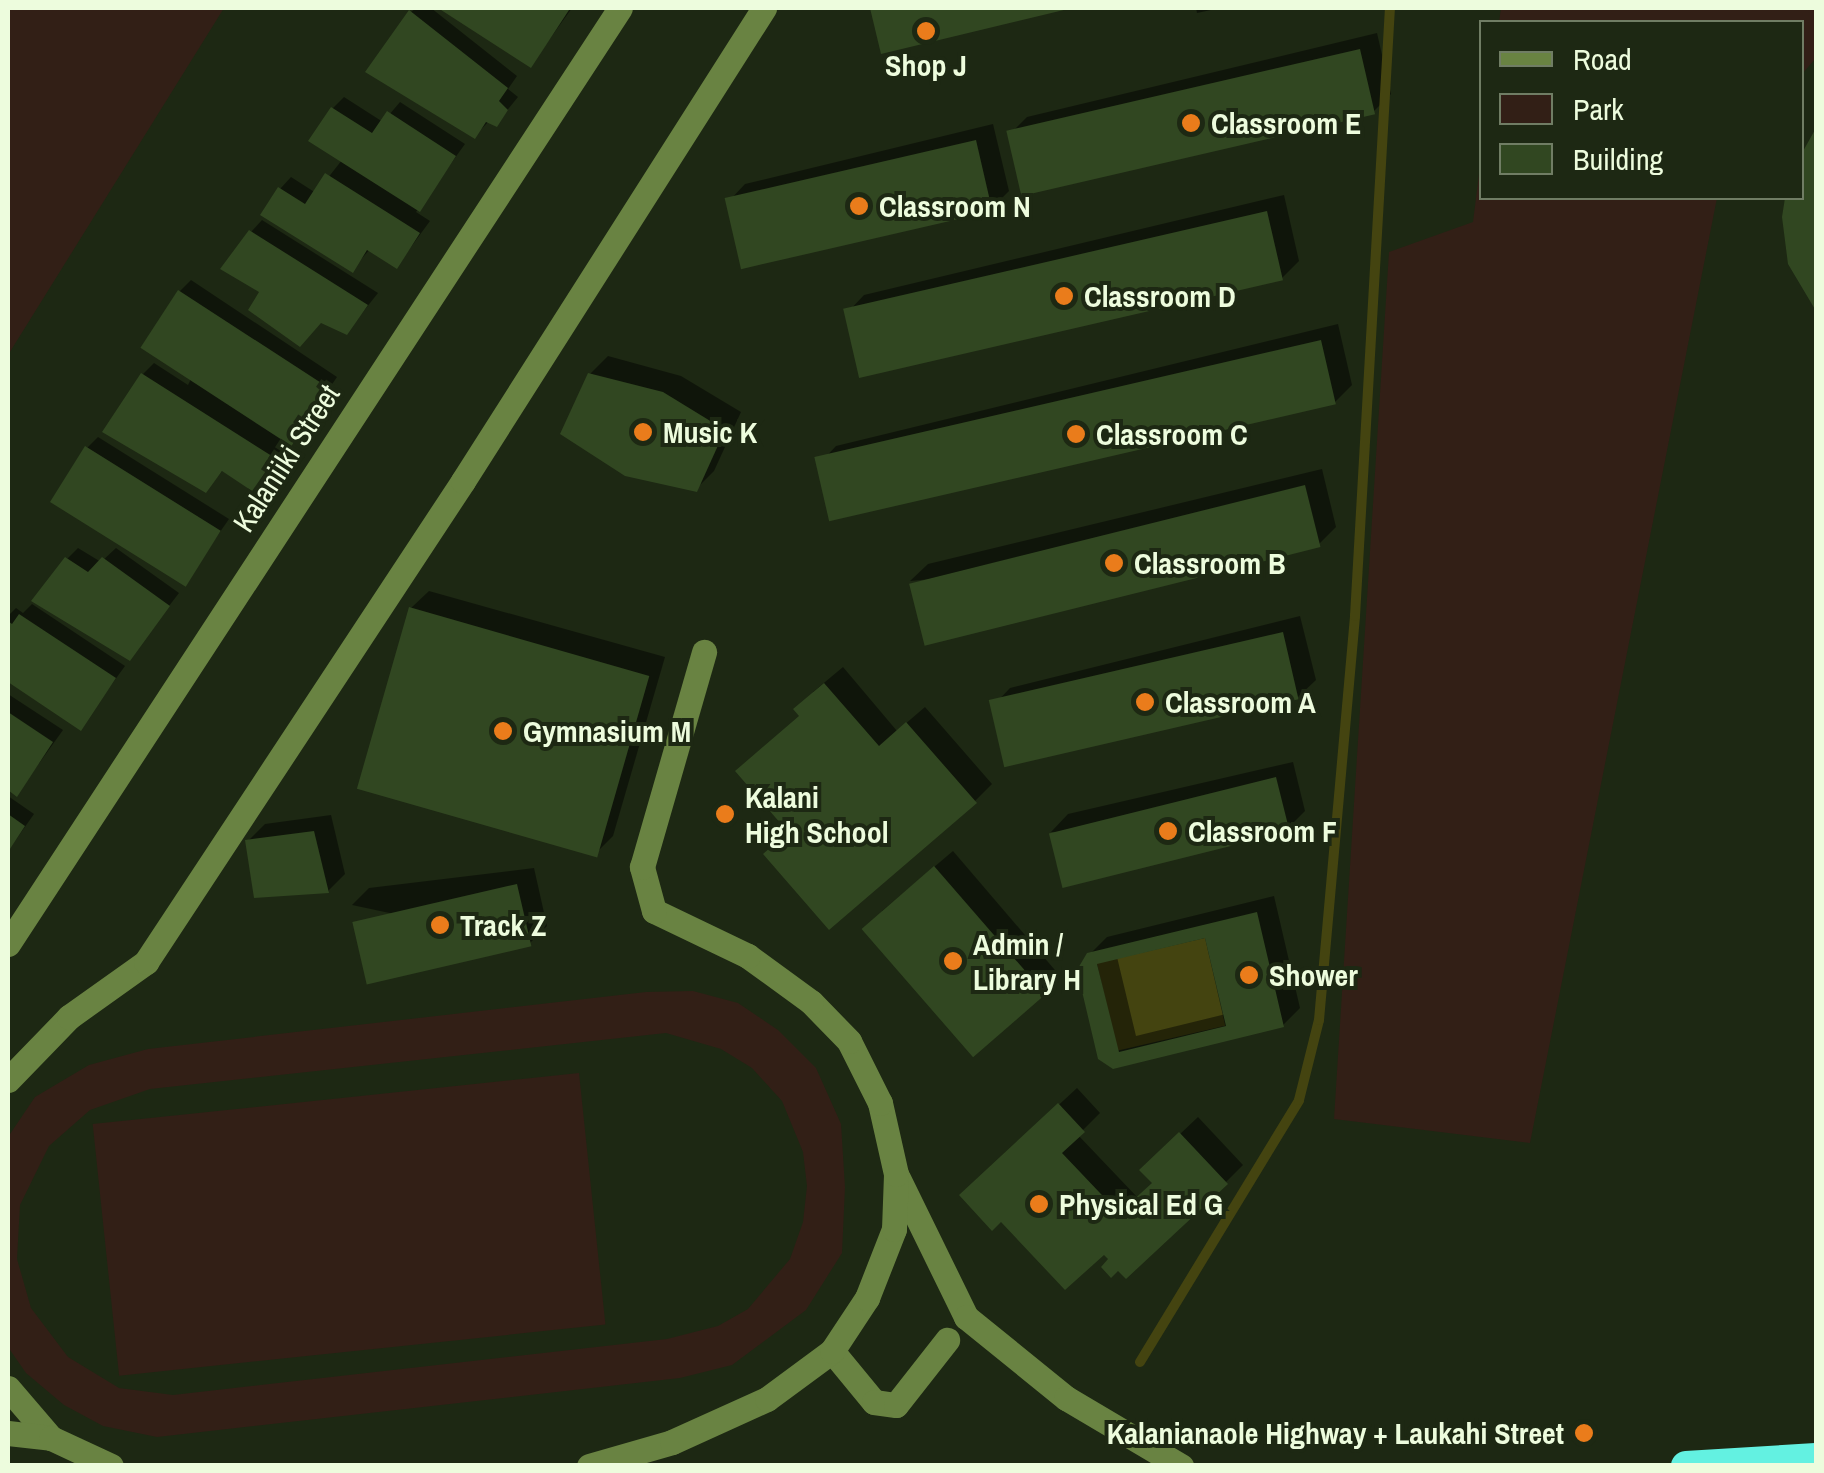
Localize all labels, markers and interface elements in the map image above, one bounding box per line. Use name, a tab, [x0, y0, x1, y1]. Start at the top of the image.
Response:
marker: Shop J	[915, 20, 937, 42]
legend	[1479, 20, 1804, 200]
text: Road	[1573, 39, 1632, 79]
place label: Shop J	[885, 47, 967, 83]
text: Park	[1573, 89, 1624, 129]
place label: Classroom E	[1211, 105, 1361, 141]
marker: Classroom E	[1180, 112, 1202, 134]
text: Building	[1573, 139, 1663, 179]
place label: Classroom N	[879, 188, 1031, 224]
marker: Classroom N	[848, 195, 870, 217]
place label: Classroom D	[1084, 278, 1236, 314]
marker: Classroom D	[1053, 285, 1075, 307]
street label: Kalaniiki Street	[225, 378, 347, 538]
place label: Music K	[663, 414, 757, 450]
place label: Classroom C	[1096, 416, 1248, 452]
marker: Music K	[632, 421, 654, 443]
marker: Classroom C	[1065, 423, 1087, 445]
place label: Classroom B	[1134, 545, 1286, 581]
marker: Classroom B	[1103, 552, 1125, 574]
place label: Classroom A	[1165, 684, 1317, 720]
marker: Classroom A	[1134, 691, 1156, 713]
place label: Gymnasium M	[523, 713, 691, 749]
marker: Gymnasium M	[492, 720, 514, 742]
place label: Kalani High School	[745, 779, 889, 850]
marker: Kalani High School	[714, 803, 736, 825]
place label: Classroom F	[1188, 813, 1337, 849]
marker: Classroom F	[1157, 820, 1179, 842]
place label: Track Z	[460, 907, 546, 943]
marker: Track Z	[429, 914, 451, 936]
place label: Admin / Library H	[973, 926, 1081, 996]
marker: Admin / Library H	[942, 950, 964, 972]
place label: Shower	[1269, 957, 1358, 993]
marker: Shower	[1238, 964, 1260, 986]
place label: Physical Ed G	[1059, 1186, 1223, 1222]
marker: Physical Ed G	[1028, 1193, 1050, 1215]
place label: Kalanianaole Highway + Laukahi Street	[1107, 1415, 1564, 1451]
marker: Kalanianaole Highway + Laukahi Street	[1573, 1422, 1595, 1444]

